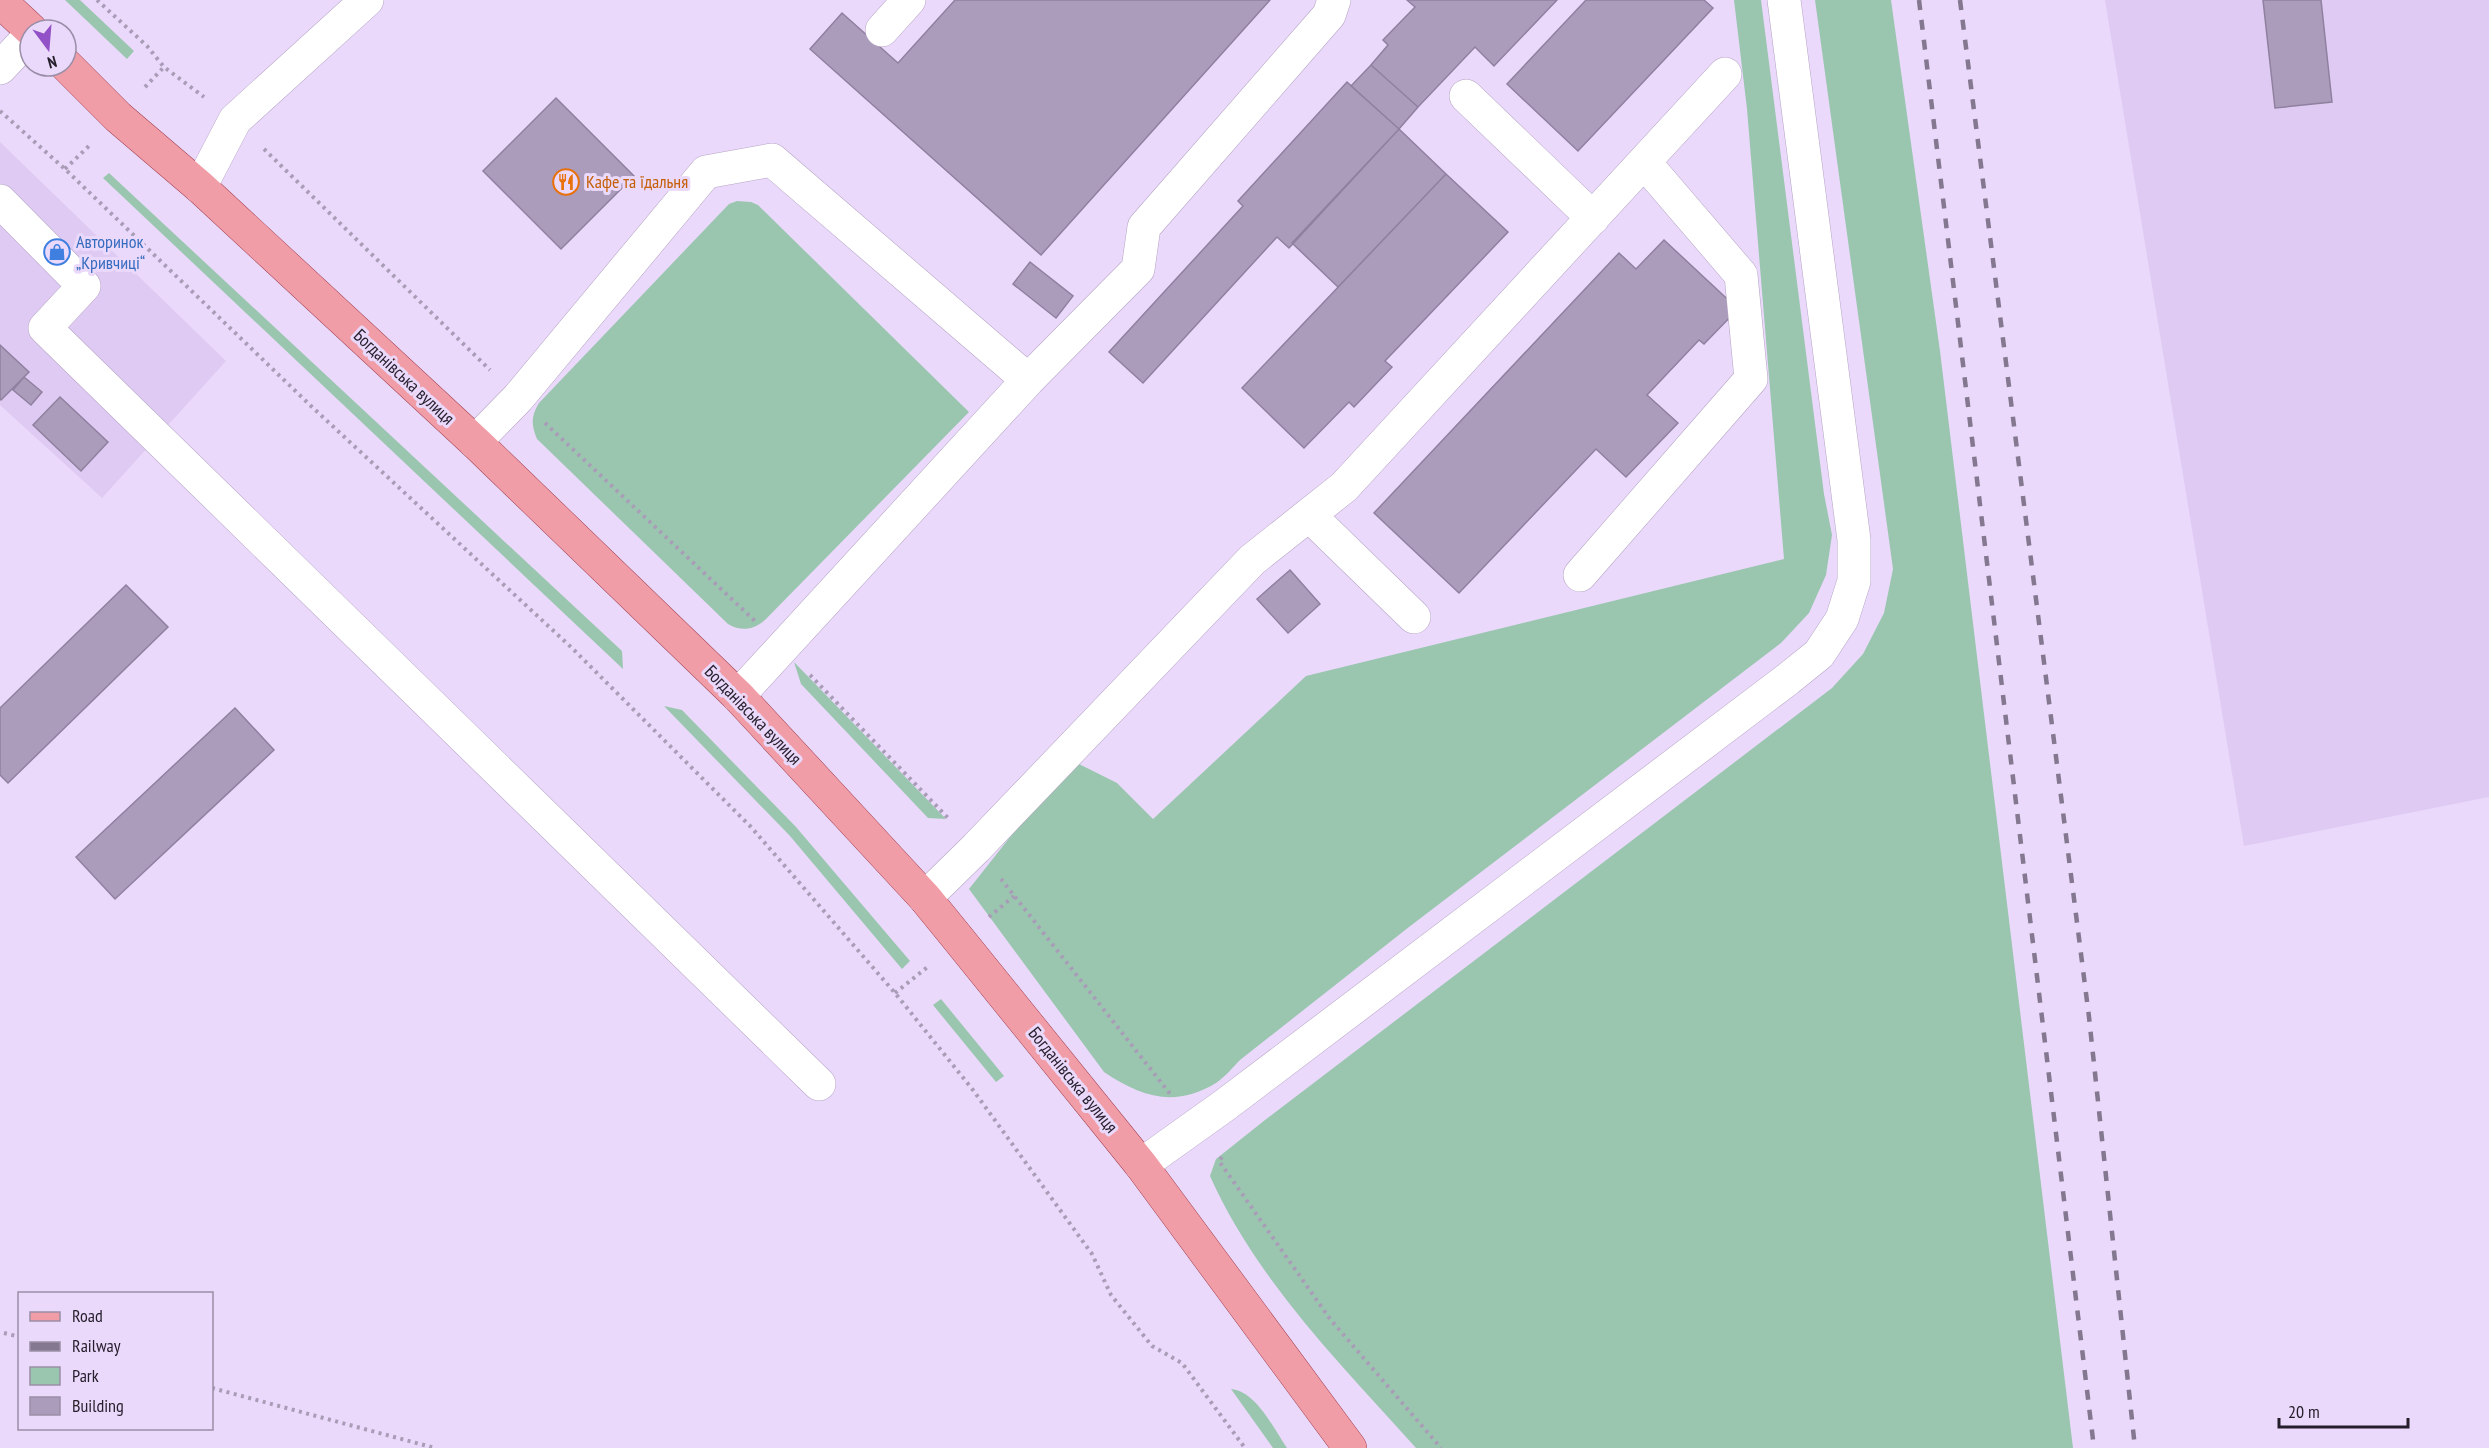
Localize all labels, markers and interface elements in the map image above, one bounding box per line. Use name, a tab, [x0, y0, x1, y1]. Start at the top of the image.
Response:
north arrow	[18, 18, 78, 78]
text: N	[45, 52, 59, 73]
restaurant icon: Кафе та їдальня	[551, 167, 581, 197]
place label: Кафе та їдальня	[586, 170, 688, 193]
place label: Авторинок „Кривчиці“	[76, 230, 145, 274]
shop icon: Авторинок „Кривчиці“	[42, 237, 72, 267]
street label: Богданівська вулиця	[349, 324, 460, 429]
street label: Богданівська вулиця	[700, 660, 807, 769]
street label: Богданівська вулиця	[1024, 1022, 1123, 1137]
legend	[18, 1292, 213, 1430]
text: Road	[72, 1304, 103, 1327]
text: Railway	[72, 1334, 121, 1357]
text: Park	[72, 1364, 99, 1387]
scale bar	[2279, 1391, 2408, 1429]
text: Building	[72, 1394, 124, 1417]
text: 20 m	[2288, 1400, 2320, 1423]

